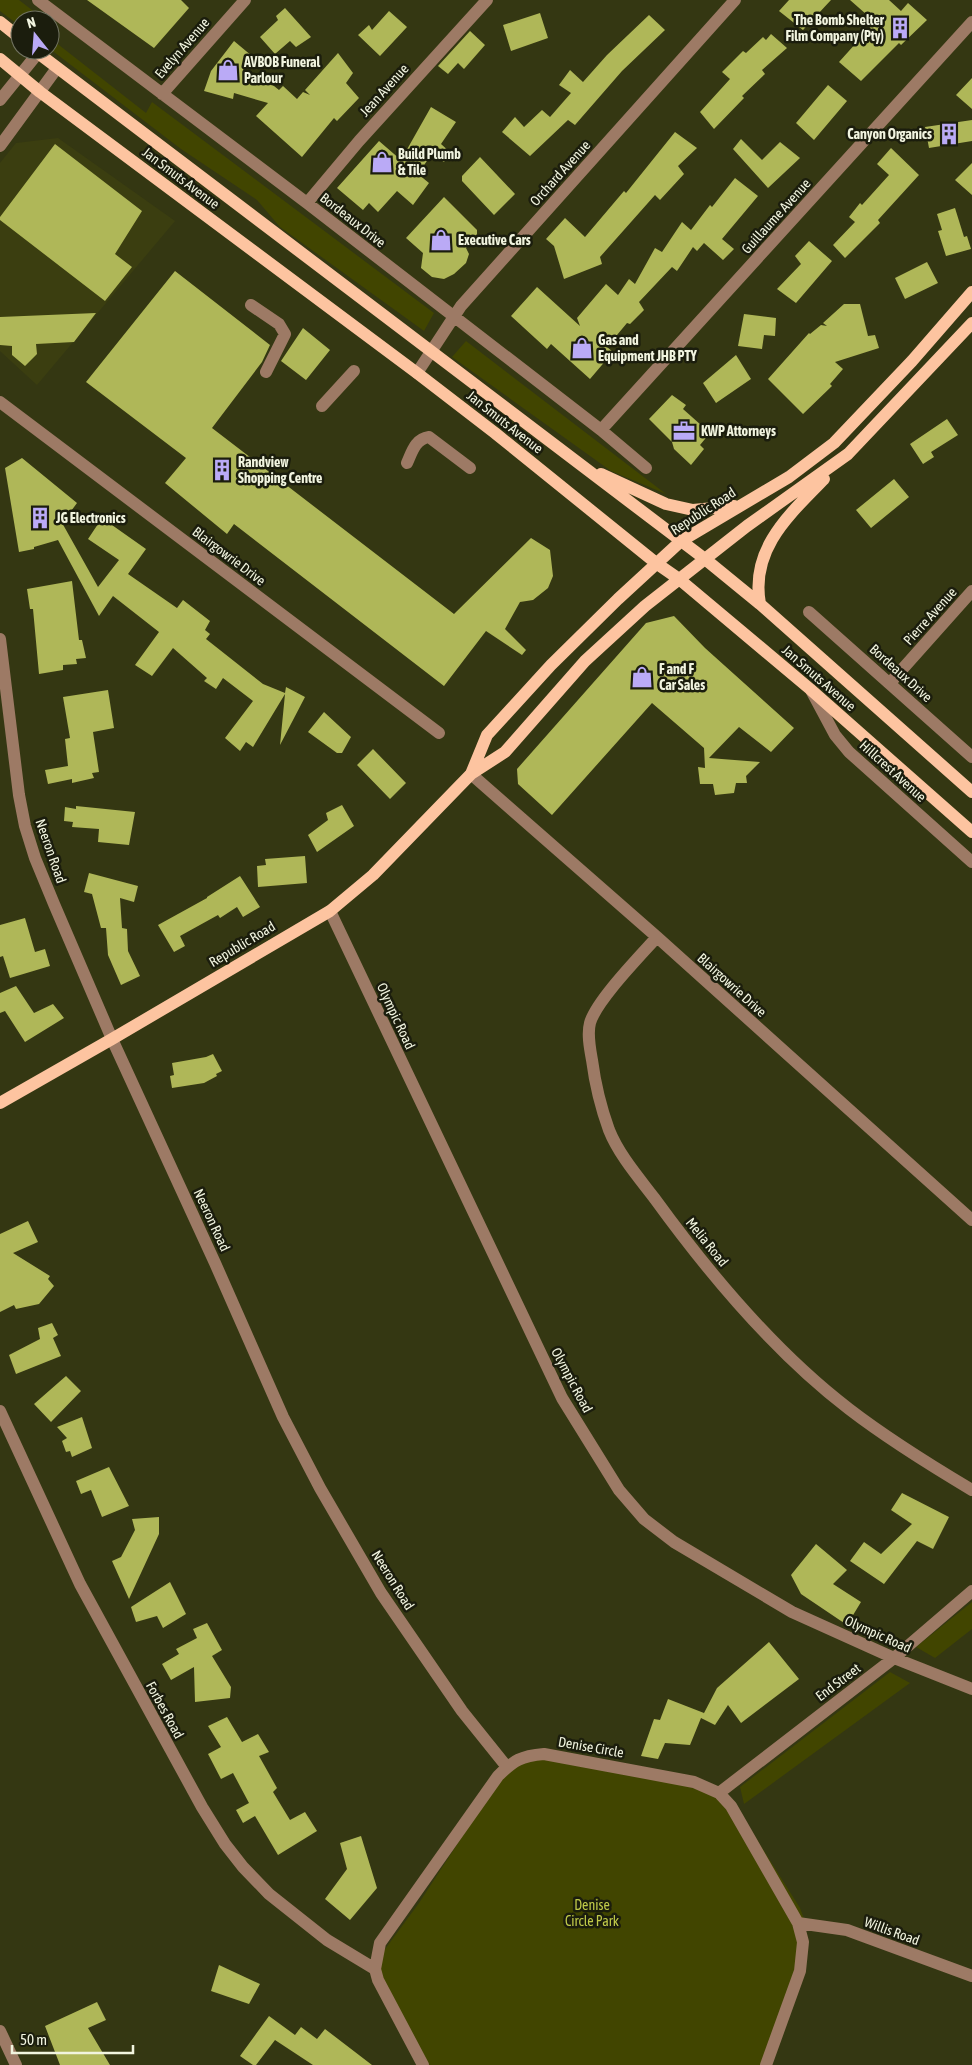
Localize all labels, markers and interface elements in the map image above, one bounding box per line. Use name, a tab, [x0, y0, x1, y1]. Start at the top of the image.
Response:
north arrow	[10, 10, 60, 60]
place label: The Bomb Shelter Film Company (Pty)	[785, 12, 885, 44]
text: N	[25, 14, 37, 31]
street label: Evelyn Avenue	[151, 15, 213, 81]
building icon: The Bomb Shelter Film Company (Pty)	[887, 15, 913, 41]
place label: AVBOB Funeral Parlour	[243, 54, 321, 86]
shop icon: AVBOB Funeral Parlour	[215, 57, 241, 83]
street label: Jean Avenue	[356, 61, 412, 119]
building icon: Canyon Organics	[936, 121, 962, 147]
place label: Canyon Organics	[847, 126, 932, 142]
street label: Orchard Avenue	[527, 137, 593, 209]
street label: Jan Smuts Avenue	[139, 144, 223, 212]
place label: Build Plumb & Tile	[398, 146, 461, 178]
shop icon: Build Plumb & Tile	[369, 149, 395, 175]
street label: Guillaume Avenue	[738, 175, 814, 257]
street label: Bordeaux Drive	[317, 190, 389, 250]
shop icon: Executive Cars	[428, 227, 454, 253]
place label: Executive Cars	[458, 232, 531, 248]
place label: Gas and Equipment JHB PTY	[598, 332, 698, 364]
shop icon: Gas and Equipment JHB PTY	[569, 335, 595, 361]
street label: Jan Smuts Avenue	[464, 387, 546, 457]
office icon: KWP Attorneys	[671, 418, 697, 444]
place label: KWP Attorneys	[701, 423, 776, 439]
place label: Randview Shopping Centre	[238, 454, 322, 486]
building icon: Randview Shopping Centre	[209, 457, 235, 483]
street label: Republic Road	[668, 484, 738, 538]
building icon: JG Electronics	[27, 505, 53, 531]
place label: JG Electronics	[55, 510, 126, 526]
street label: Blairgowrie Drive	[189, 523, 269, 589]
street label: Pierre Avenue	[900, 584, 960, 648]
street label: Bordeaux Drive	[867, 641, 935, 705]
street label: Jan Smuts Avenue	[779, 642, 859, 714]
place label: F and F Car Sales	[659, 661, 705, 693]
shop icon: F and F Car Sales	[629, 664, 655, 690]
street label: Hillcrest Avenue	[856, 737, 930, 805]
street label: Neeron Road	[33, 817, 69, 885]
street label: Republic Road	[206, 918, 278, 970]
street label: Blairgowrie Drive	[694, 950, 770, 1020]
street label: Olympic Road	[374, 980, 418, 1052]
street label: Neeron Road	[191, 1186, 233, 1254]
street label: Melia Road	[683, 1214, 731, 1270]
street label: Olympic Road	[548, 1345, 596, 1415]
street label: Neeron Road	[368, 1547, 418, 1613]
street label: Olympic Road	[842, 1612, 914, 1656]
street label: End Street	[812, 1660, 864, 1704]
street label: Forbes Road	[143, 1679, 187, 1741]
street label: Denise Circle	[557, 1733, 625, 1761]
park label: Denise Circle Park	[565, 1897, 619, 1929]
street label: Willis Road	[862, 1914, 922, 1948]
scale bar	[12, 2022, 134, 2054]
text: 50 m	[20, 2031, 47, 2048]

